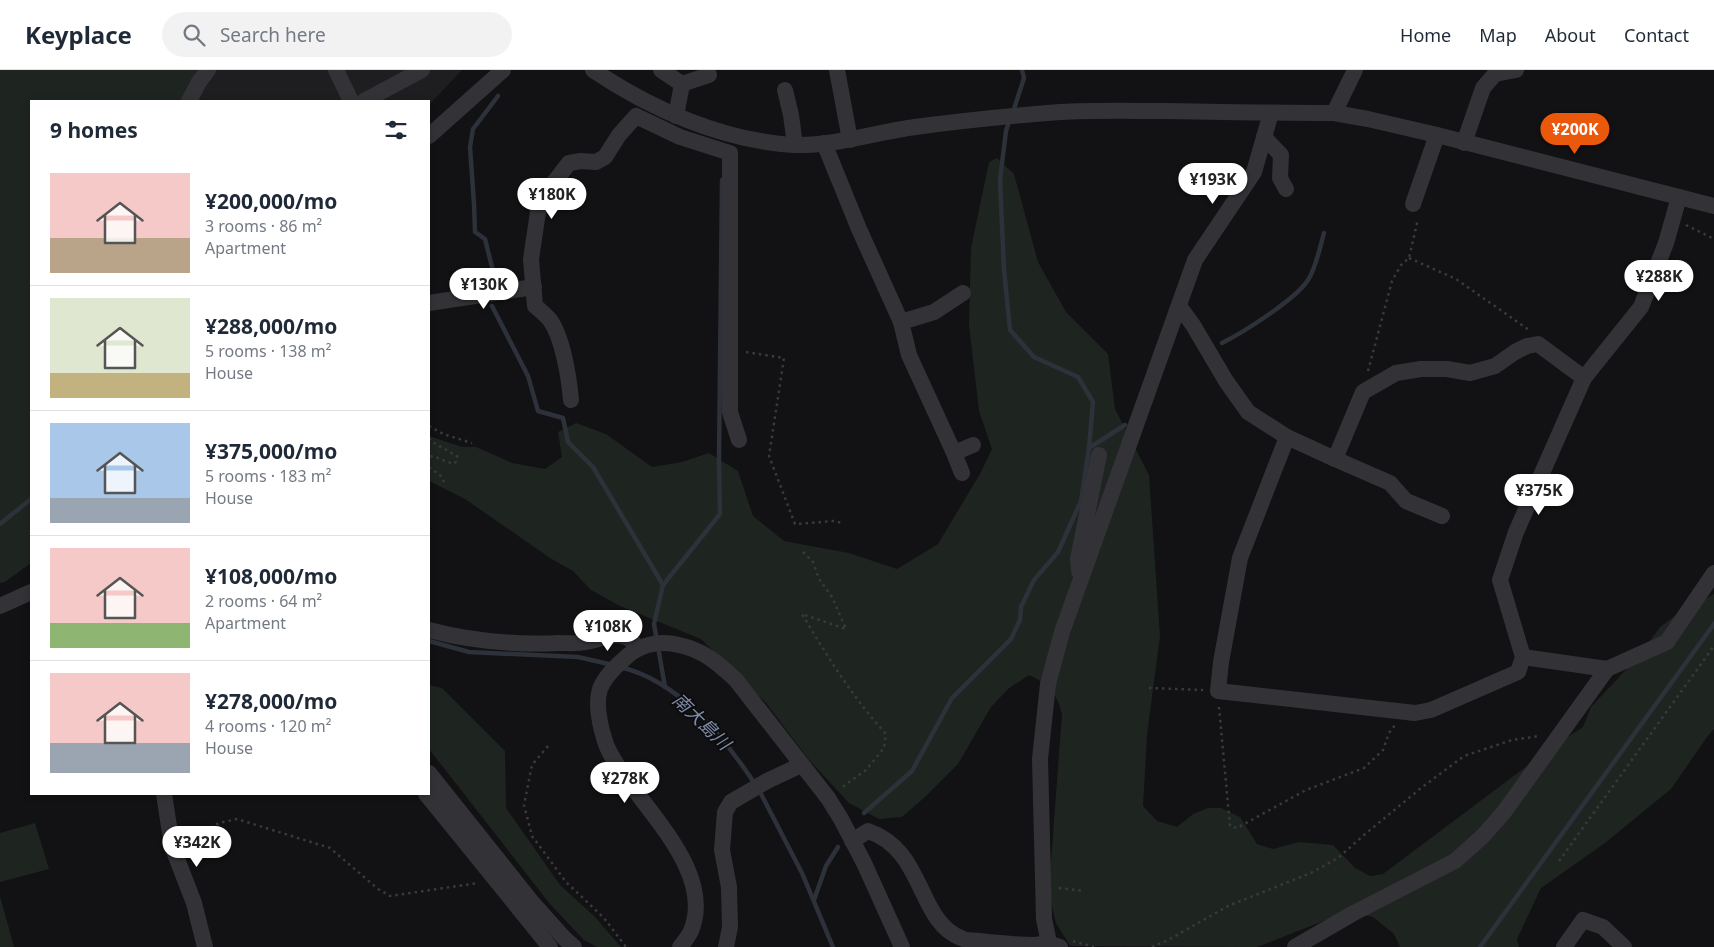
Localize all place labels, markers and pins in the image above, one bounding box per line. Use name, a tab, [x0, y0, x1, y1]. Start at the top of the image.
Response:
pin: ¥200K	[1540, 112, 1610, 155]
pin: ¥193K	[1178, 162, 1248, 205]
pin: ¥180K	[517, 178, 587, 220]
pin: ¥288K	[1624, 260, 1694, 302]
pin: ¥130K	[449, 268, 519, 310]
pin: ¥375K	[1504, 474, 1574, 516]
pin: ¥108K	[573, 610, 643, 652]
pin: ¥278K	[590, 762, 660, 804]
pin: ¥342K	[162, 826, 232, 868]

